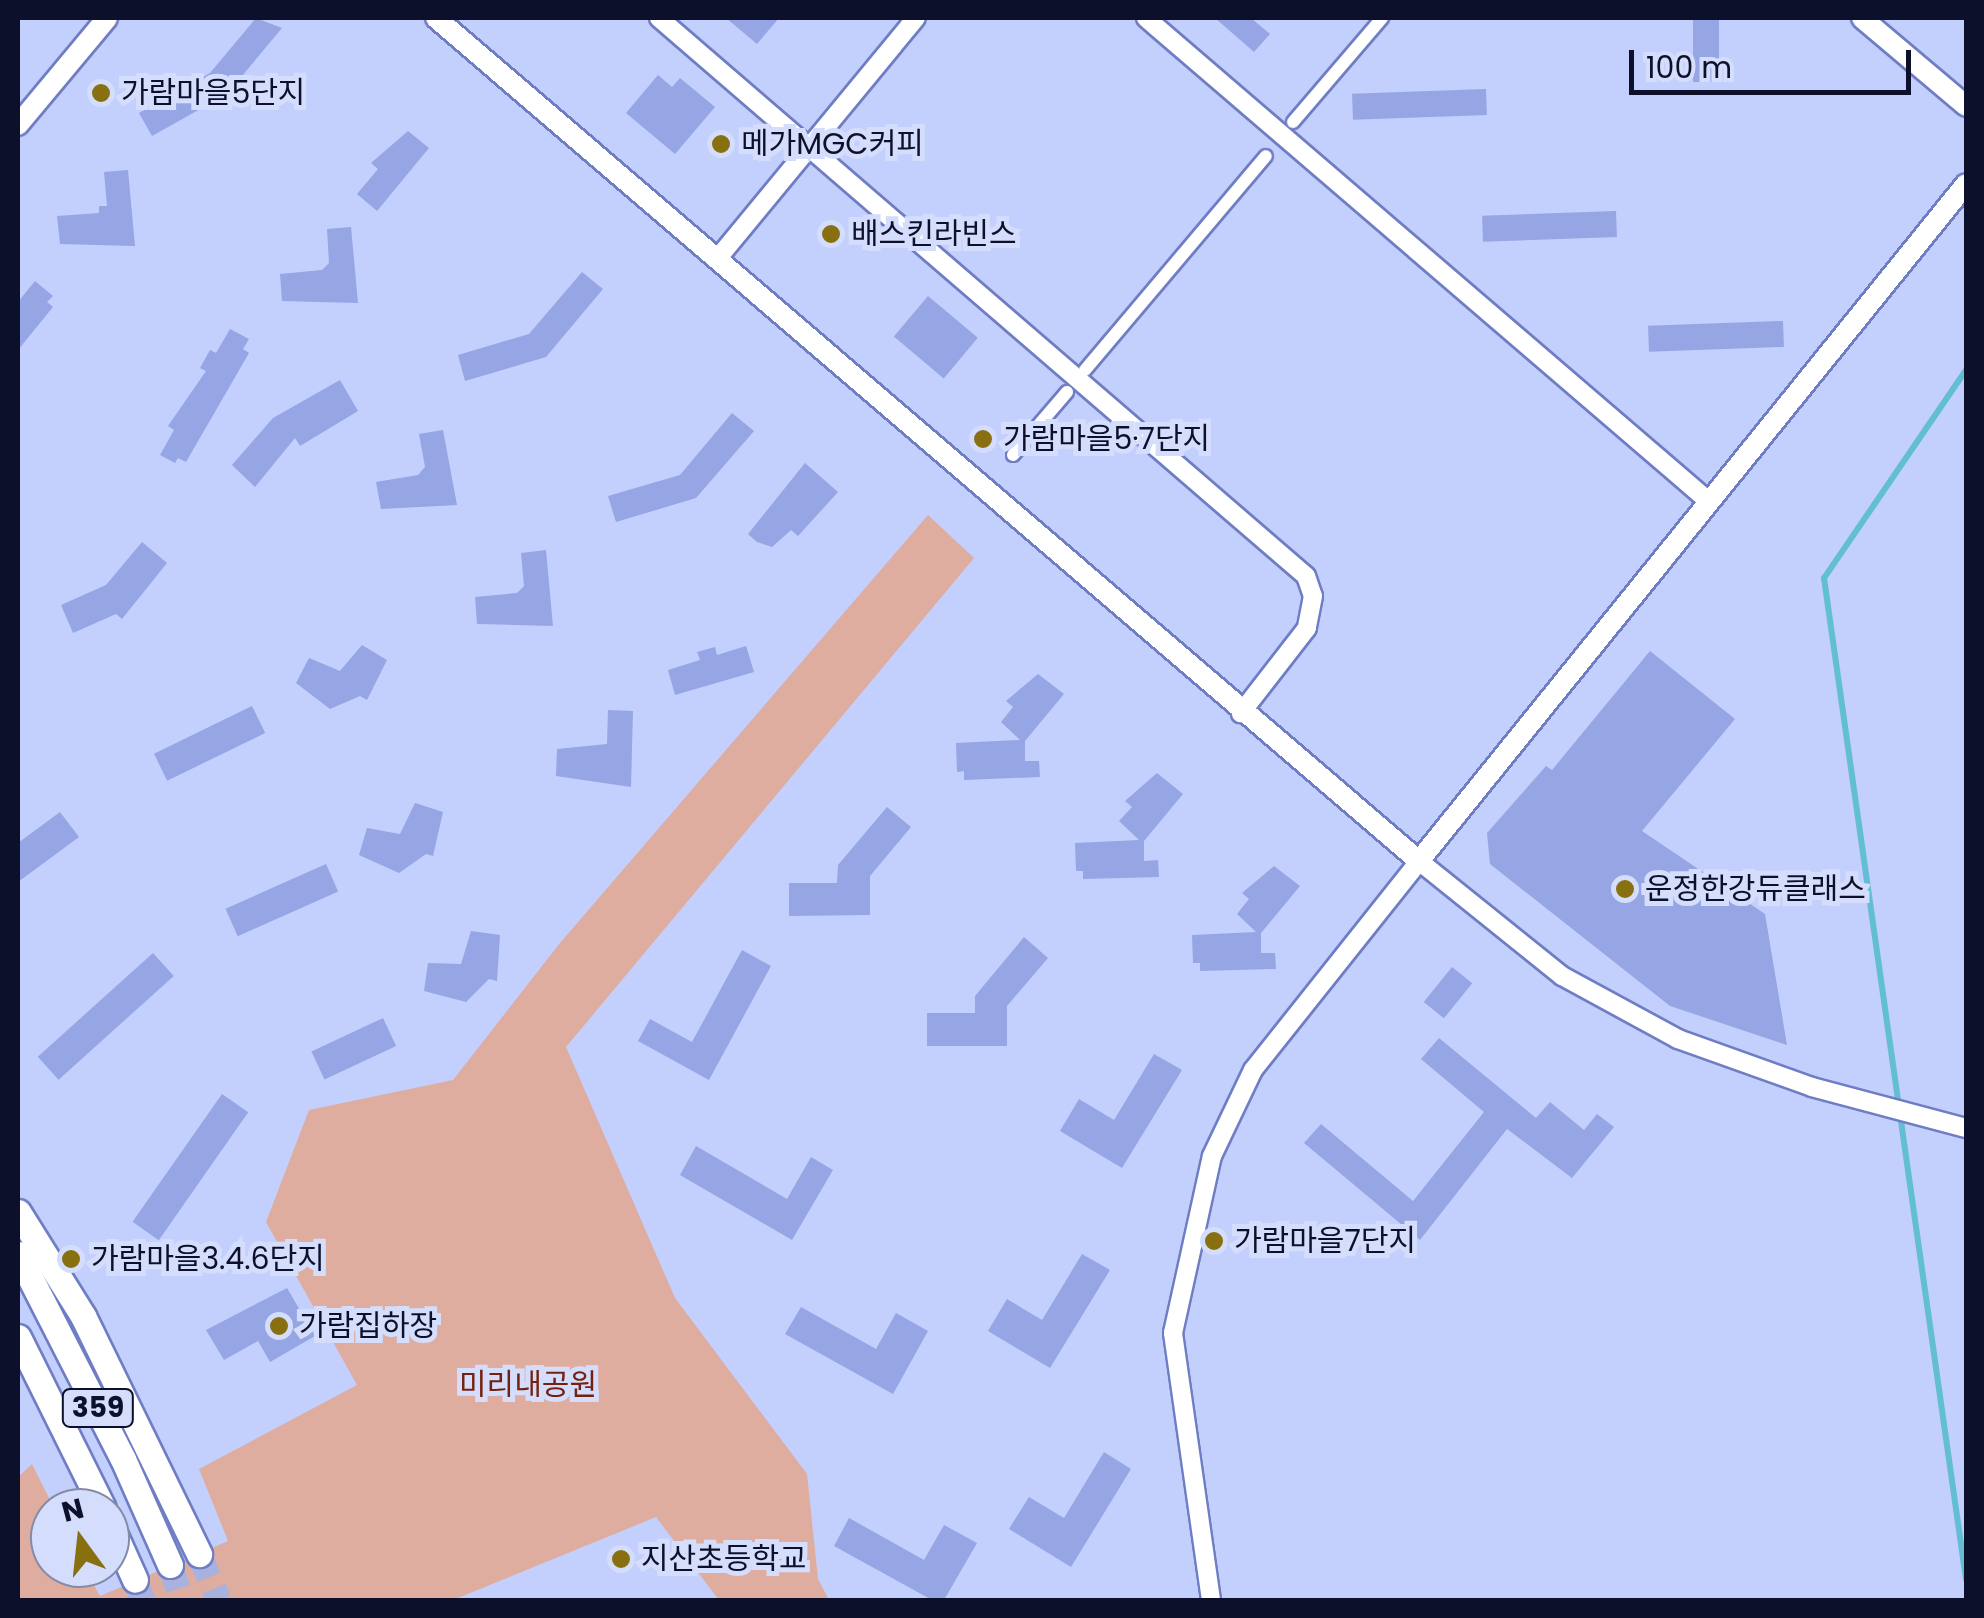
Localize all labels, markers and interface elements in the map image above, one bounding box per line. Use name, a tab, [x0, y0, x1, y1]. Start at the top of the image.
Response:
scale bar	[1634, 30, 1916, 92]
text: 100 m	[1646, 46, 1732, 89]
place label: 가람마을5단지	[121, 75, 305, 111]
marker: 가람마을5단지	[90, 82, 112, 104]
place label: 메가MGC커피	[741, 126, 924, 162]
marker: 메가MGC커피	[710, 133, 732, 155]
place label: 배스킨라빈스	[851, 216, 1017, 252]
marker: 배스킨라빈스	[820, 223, 842, 245]
place label: 가람마을5·7단지	[1003, 421, 1210, 457]
marker: 가람마을5·7단지	[972, 428, 994, 450]
place label: 운정한강듀클래스	[1645, 871, 1866, 907]
marker: 운정한강듀클래스	[1614, 878, 1636, 900]
place label: 가람마을7단지	[1234, 1223, 1416, 1259]
marker: 가람마을7단지	[1203, 1230, 1225, 1252]
place label: 가람마을3.4.6단지	[91, 1241, 325, 1277]
marker: 가람마을3.4.6단지	[60, 1248, 82, 1270]
place label: 가람집하장	[299, 1308, 437, 1344]
marker: 가람집하장	[268, 1315, 290, 1337]
park label: 미리내공원	[459, 1367, 597, 1403]
road number: 359	[61, 1385, 136, 1431]
north arrow	[30, 1488, 130, 1588]
text: N	[57, 1489, 88, 1532]
place label: 지산초등학교	[641, 1541, 807, 1577]
marker: 지산초등학교	[610, 1548, 632, 1570]

